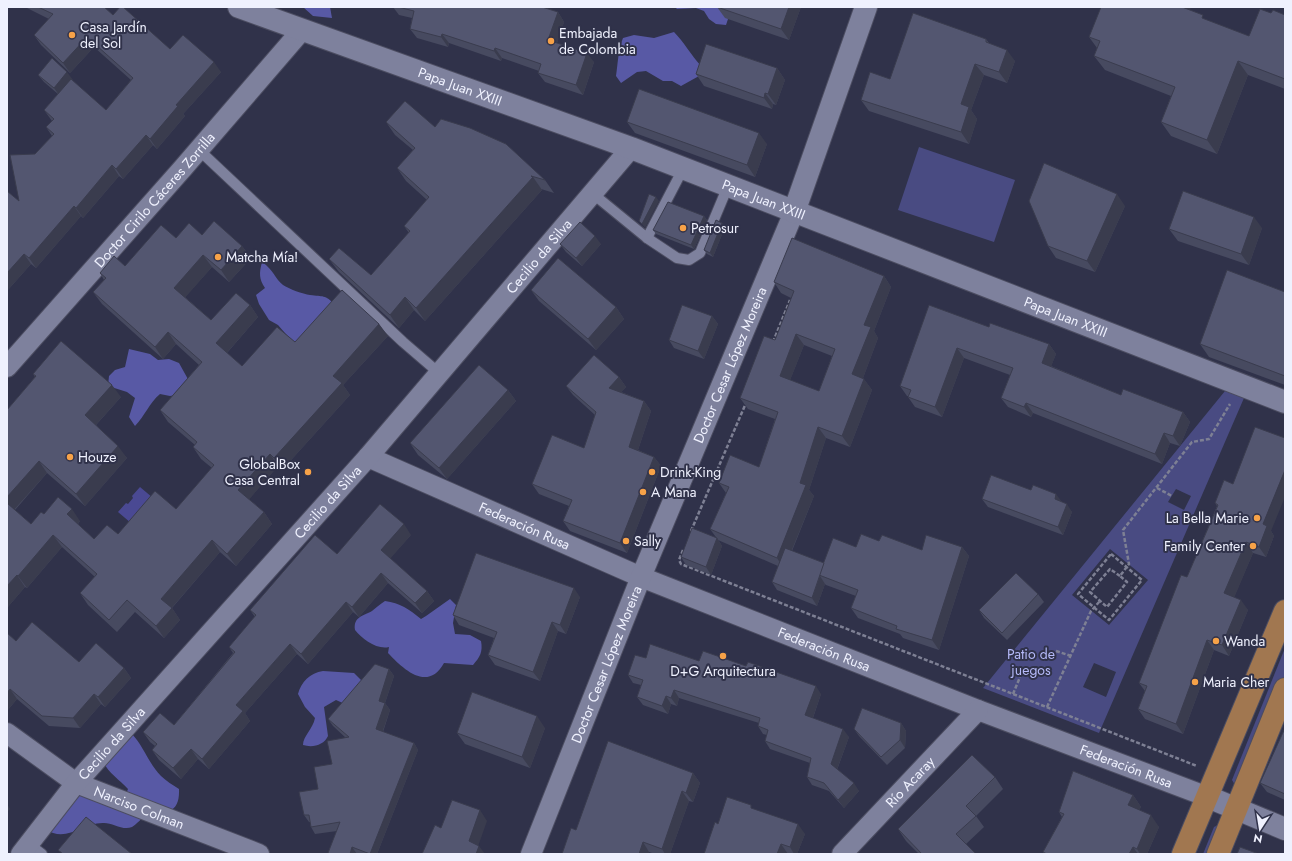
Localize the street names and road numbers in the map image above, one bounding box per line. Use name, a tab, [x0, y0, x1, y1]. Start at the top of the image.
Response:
street label: Papa Juan XXIII	[415, 62, 505, 111]
street label: Doctor Cirilo Cáceres Zorrilla	[90, 128, 220, 272]
street label: Papa Juan XXIII	[719, 174, 808, 225]
street label: Cecilio da Silva	[501, 215, 576, 298]
street label: Doctor Cesar López Moreira	[688, 284, 772, 446]
street label: Papa Juan XXIII	[1021, 292, 1110, 342]
street label: Cecilio da Silva	[289, 461, 366, 543]
street label: Federación Rusa	[476, 497, 573, 555]
street label: Doctor Cesar López Moreira	[566, 583, 647, 746]
street label: Federación Rusa	[775, 622, 873, 676]
street label: Cecilio da Silva	[73, 702, 150, 784]
street label: Federación Rusa	[1077, 739, 1175, 793]
street label: Río Acaray	[881, 751, 940, 812]
street label: Narciso Colman	[91, 781, 187, 834]

